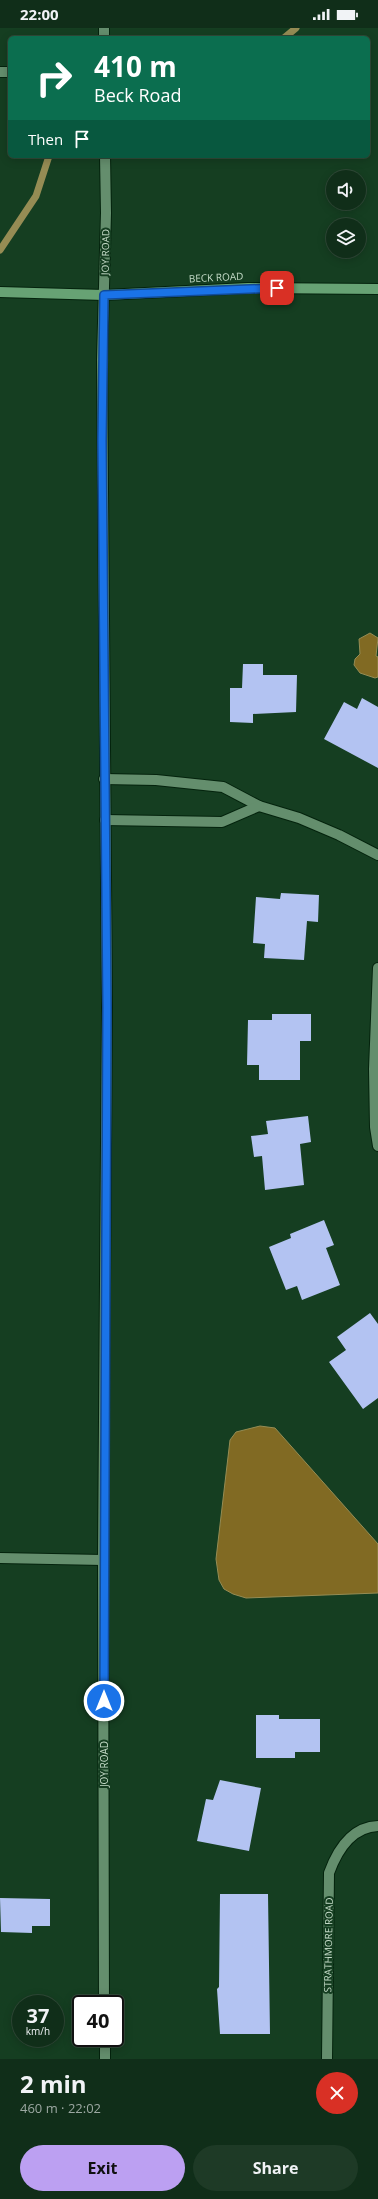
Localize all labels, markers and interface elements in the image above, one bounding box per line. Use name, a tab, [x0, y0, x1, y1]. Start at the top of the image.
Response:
text: 22:00	[20, 4, 59, 24]
text: 410 m	[94, 47, 177, 85]
icon: right	[28, 52, 80, 104]
text: Beck Road	[94, 83, 181, 107]
icon: arrive	[71, 128, 93, 150]
text: Then	[28, 129, 63, 149]
map controls	[326, 170, 366, 258]
button: sound	[326, 170, 366, 210]
button: layers	[326, 218, 366, 258]
street label: JOY ROAD	[98, 229, 112, 276]
street label: BECK ROAD	[188, 269, 244, 285]
pin	[260, 271, 294, 305]
icon: arrive	[266, 277, 288, 299]
position arrow	[83, 1680, 125, 1722]
street label: JOY ROAD	[97, 1741, 111, 1788]
street label: STRATHMORE ROAD	[320, 1897, 336, 1993]
speed limit sign: 40	[72, 1995, 124, 2047]
text: 37	[27, 2002, 49, 2029]
text: km/h	[26, 2024, 50, 2038]
text: 2 min	[20, 2067, 87, 2100]
button: close	[316, 2072, 358, 2114]
text: 460 m · 22:02	[20, 2099, 101, 2117]
button: Exit	[20, 2145, 185, 2191]
button: Share	[193, 2145, 358, 2191]

